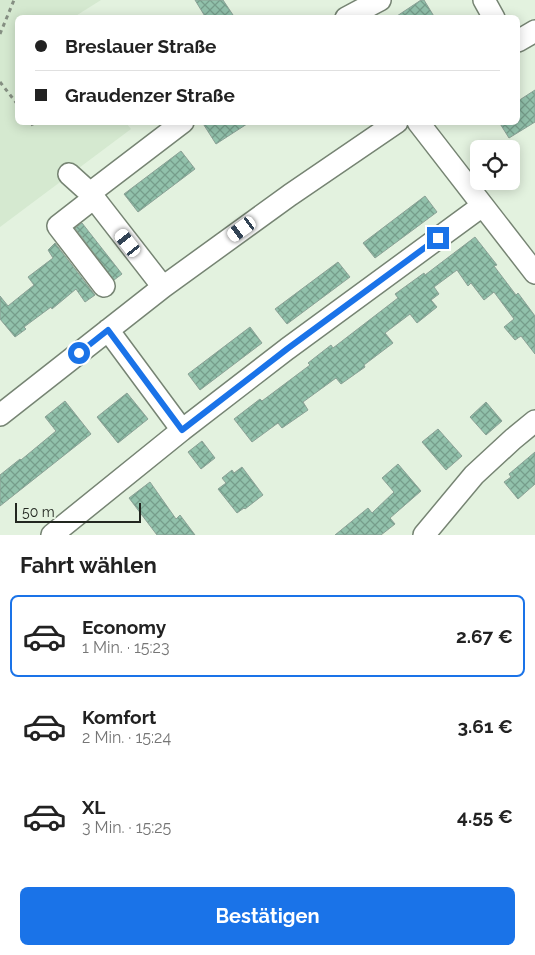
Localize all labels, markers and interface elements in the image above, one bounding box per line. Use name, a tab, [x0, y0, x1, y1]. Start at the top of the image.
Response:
text: Breslauer Straße	[65, 35, 216, 57]
text: Graudenzer Straße	[65, 84, 235, 106]
map controls	[470, 140, 520, 190]
button: locate	[470, 140, 520, 190]
car	[225, 214, 258, 244]
car	[112, 227, 143, 259]
route end	[427, 227, 449, 249]
route start	[68, 342, 90, 364]
scale bar	[15, 500, 141, 523]
text: 50 m	[22, 504, 55, 520]
text: Fahrt wählen	[20, 552, 157, 578]
icon: car	[22, 614, 67, 659]
text: Economy	[82, 616, 166, 638]
text: 2.67 €	[456, 625, 513, 647]
text: 1 Min. · 15:23	[82, 638, 169, 657]
icon: car	[22, 704, 67, 749]
text: Komfort	[82, 706, 156, 728]
text: 3.61 €	[457, 715, 513, 737]
text: 2 Min. · 15:24	[82, 728, 171, 747]
icon: car	[22, 794, 67, 839]
text: XL	[82, 796, 105, 818]
text: 4.55 €	[457, 805, 513, 827]
text: 3 Min. · 15:25	[82, 818, 171, 837]
button: Bestätigen	[20, 887, 515, 945]

